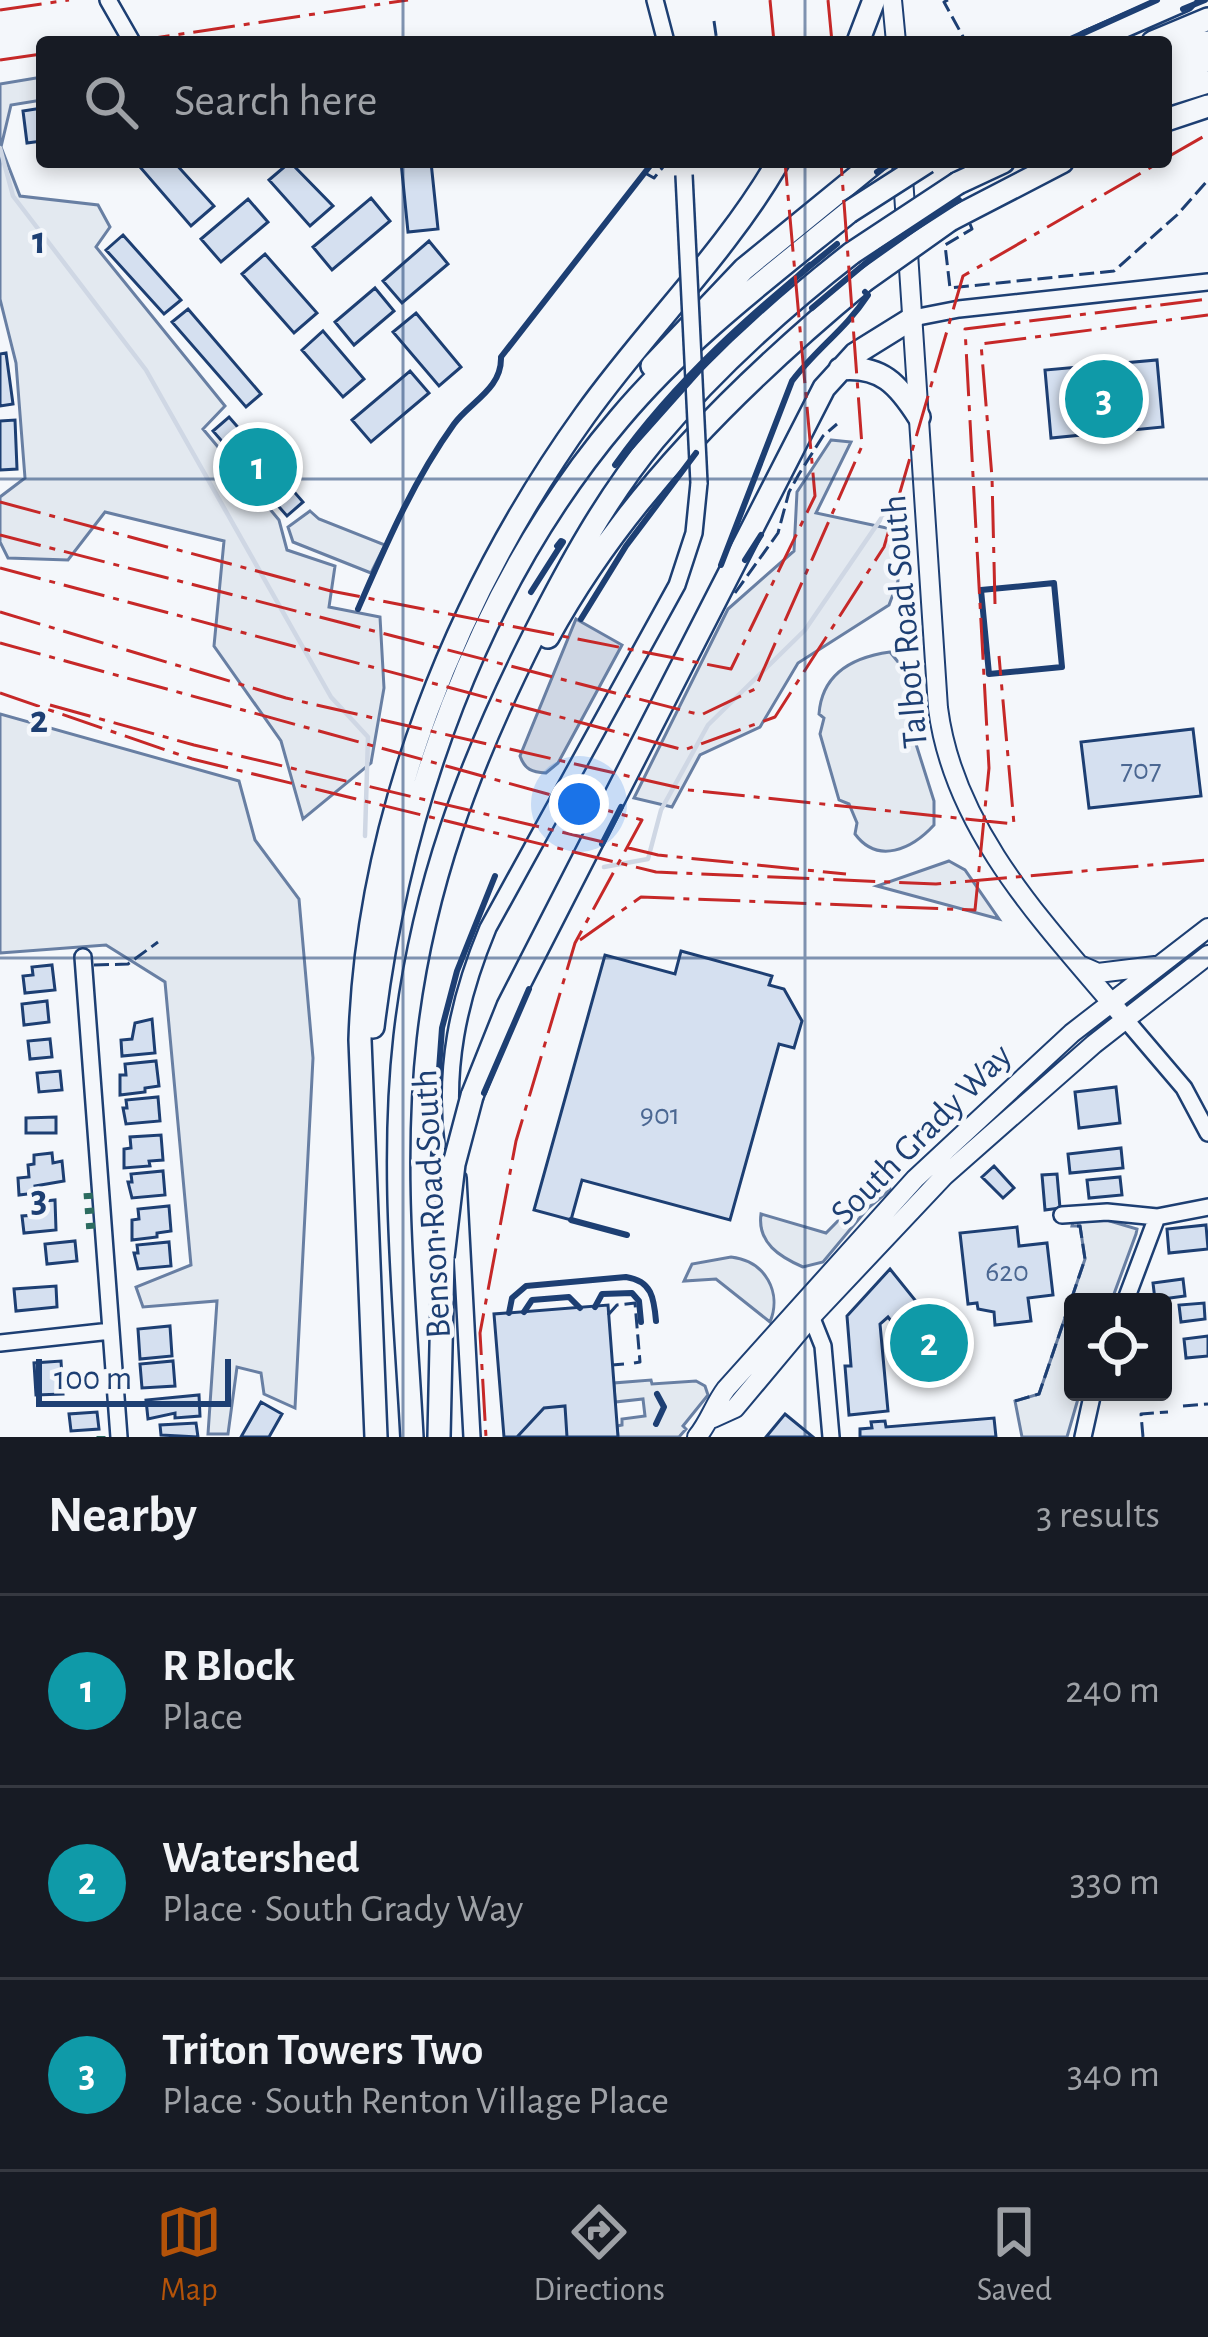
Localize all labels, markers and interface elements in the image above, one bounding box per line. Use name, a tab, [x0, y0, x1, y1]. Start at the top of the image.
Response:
search box	[36, 36, 1172, 168]
icon: search	[78, 69, 144, 135]
text: Search here	[174, 79, 377, 124]
text: 1	[32, 222, 46, 261]
pin: 3	[1065, 354, 1143, 444]
pin: 1	[219, 422, 297, 512]
street label: Talbot Road South	[876, 494, 934, 750]
text: 2	[30, 701, 48, 740]
house number: 707	[1121, 755, 1161, 785]
your location	[549, 774, 609, 834]
street label: South Grady Way	[824, 1037, 1019, 1232]
street label: Benson Road South	[407, 1068, 457, 1339]
house number: 901	[640, 1100, 680, 1130]
text: 3	[31, 1180, 47, 1219]
house number: 620	[985, 1257, 1029, 1287]
map controls	[1064, 1293, 1172, 1401]
button: locate	[1064, 1293, 1172, 1401]
pin: 2	[890, 1298, 968, 1388]
scale bar	[36, 1353, 231, 1406]
text: 100 m	[54, 1363, 132, 1396]
text: Nearby	[48, 1490, 197, 1541]
text: 3 results	[1036, 1496, 1160, 1535]
text: R Block	[162, 1644, 295, 1689]
text: 1	[80, 1671, 94, 1710]
text: 240 m	[1065, 1671, 1160, 1710]
text: Place	[162, 1698, 243, 1737]
text: Watershed	[162, 1836, 360, 1881]
text: 2	[78, 1863, 96, 1902]
text: 330 m	[1070, 1863, 1160, 1902]
text: Place · South Grady Way	[162, 1890, 523, 1929]
text: Triton Towers Two	[162, 2028, 483, 2073]
text: 3	[79, 2055, 95, 2094]
text: 340 m	[1067, 2055, 1160, 2094]
text: Place · South Renton Village Place	[162, 2082, 669, 2121]
tab: Map	[156, 2199, 222, 2311]
tab: Directions	[533, 2199, 665, 2311]
tab: Saved	[977, 2199, 1052, 2311]

